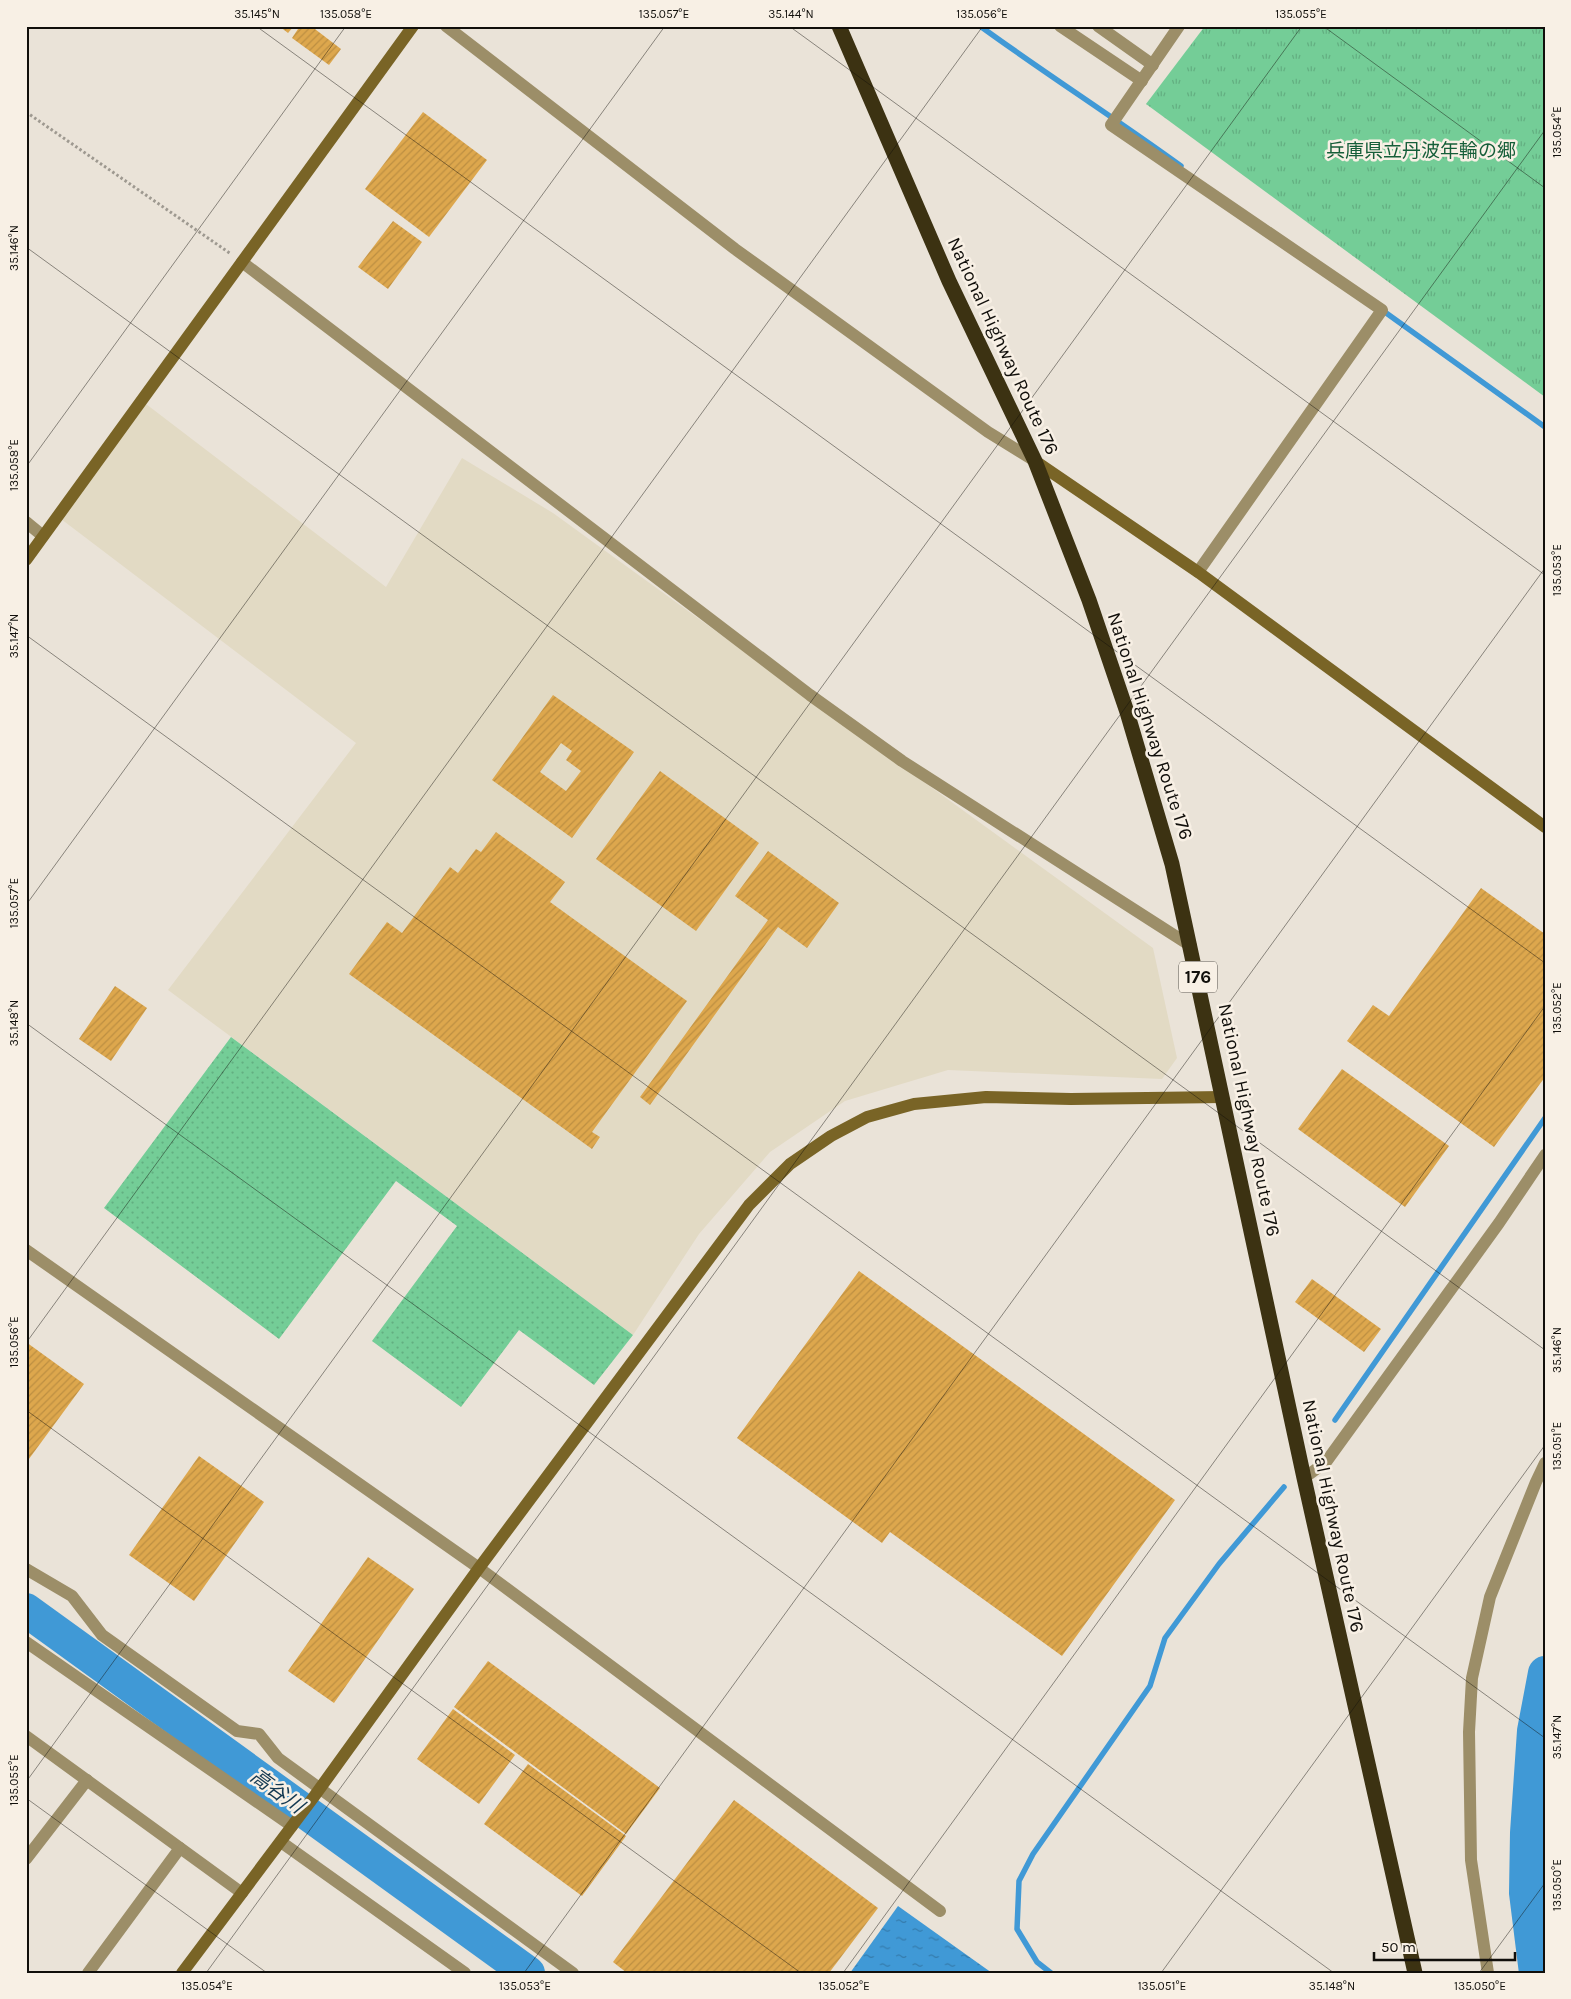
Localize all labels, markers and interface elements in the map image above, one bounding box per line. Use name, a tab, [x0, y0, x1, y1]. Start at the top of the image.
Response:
text: 35.145°N	[234, 7, 280, 21]
text: 135.058°E	[320, 7, 372, 21]
text: 135.057°E	[639, 7, 689, 21]
text: 35.144°N	[768, 7, 814, 21]
text: 135.056°E	[956, 7, 1008, 21]
text: 135.055°E	[1275, 7, 1327, 21]
text: 135.054°E	[1550, 106, 1564, 158]
park label: 兵庫県立丹波年輪の郷	[1326, 140, 1516, 162]
text: 35.146°N	[7, 225, 21, 271]
street label: National Highway Route 176	[943, 234, 1063, 458]
text: 135.058°E	[7, 439, 21, 491]
text: 135.053°E	[1550, 544, 1564, 596]
street label: National Highway Route 176	[1103, 610, 1197, 842]
text: 35.147°N	[7, 614, 21, 658]
text: 135.057°E	[7, 878, 21, 928]
road number: 176	[1179, 962, 1217, 992]
text: 135.052°E	[1550, 982, 1564, 1034]
text: 35.148°N	[7, 1000, 21, 1046]
street label: National Highway Route 176	[1214, 1002, 1284, 1238]
text: 135.056°E	[7, 1316, 21, 1368]
text: 35.146°N	[1550, 1327, 1564, 1373]
street label: National Highway Route 176	[1298, 1398, 1368, 1634]
text: 135.051°E	[1550, 1422, 1564, 1470]
text: 35.147°N	[1550, 1715, 1564, 1759]
text: 135.055°E	[7, 1754, 21, 1806]
water label: 高谷川	[246, 1764, 310, 1819]
text: 135.050°E	[1550, 1859, 1564, 1911]
scale bar	[1374, 1929, 1515, 1961]
text: 50 m	[1381, 1938, 1416, 1956]
text: 135.054°E	[181, 1979, 233, 1993]
text: 135.053°E	[499, 1979, 551, 1993]
text: 135.052°E	[818, 1979, 870, 1993]
text: 135.051°E	[1138, 1979, 1186, 1993]
text: 35.148°N	[1309, 1979, 1355, 1993]
text: 135.050°E	[1454, 1979, 1506, 1993]

